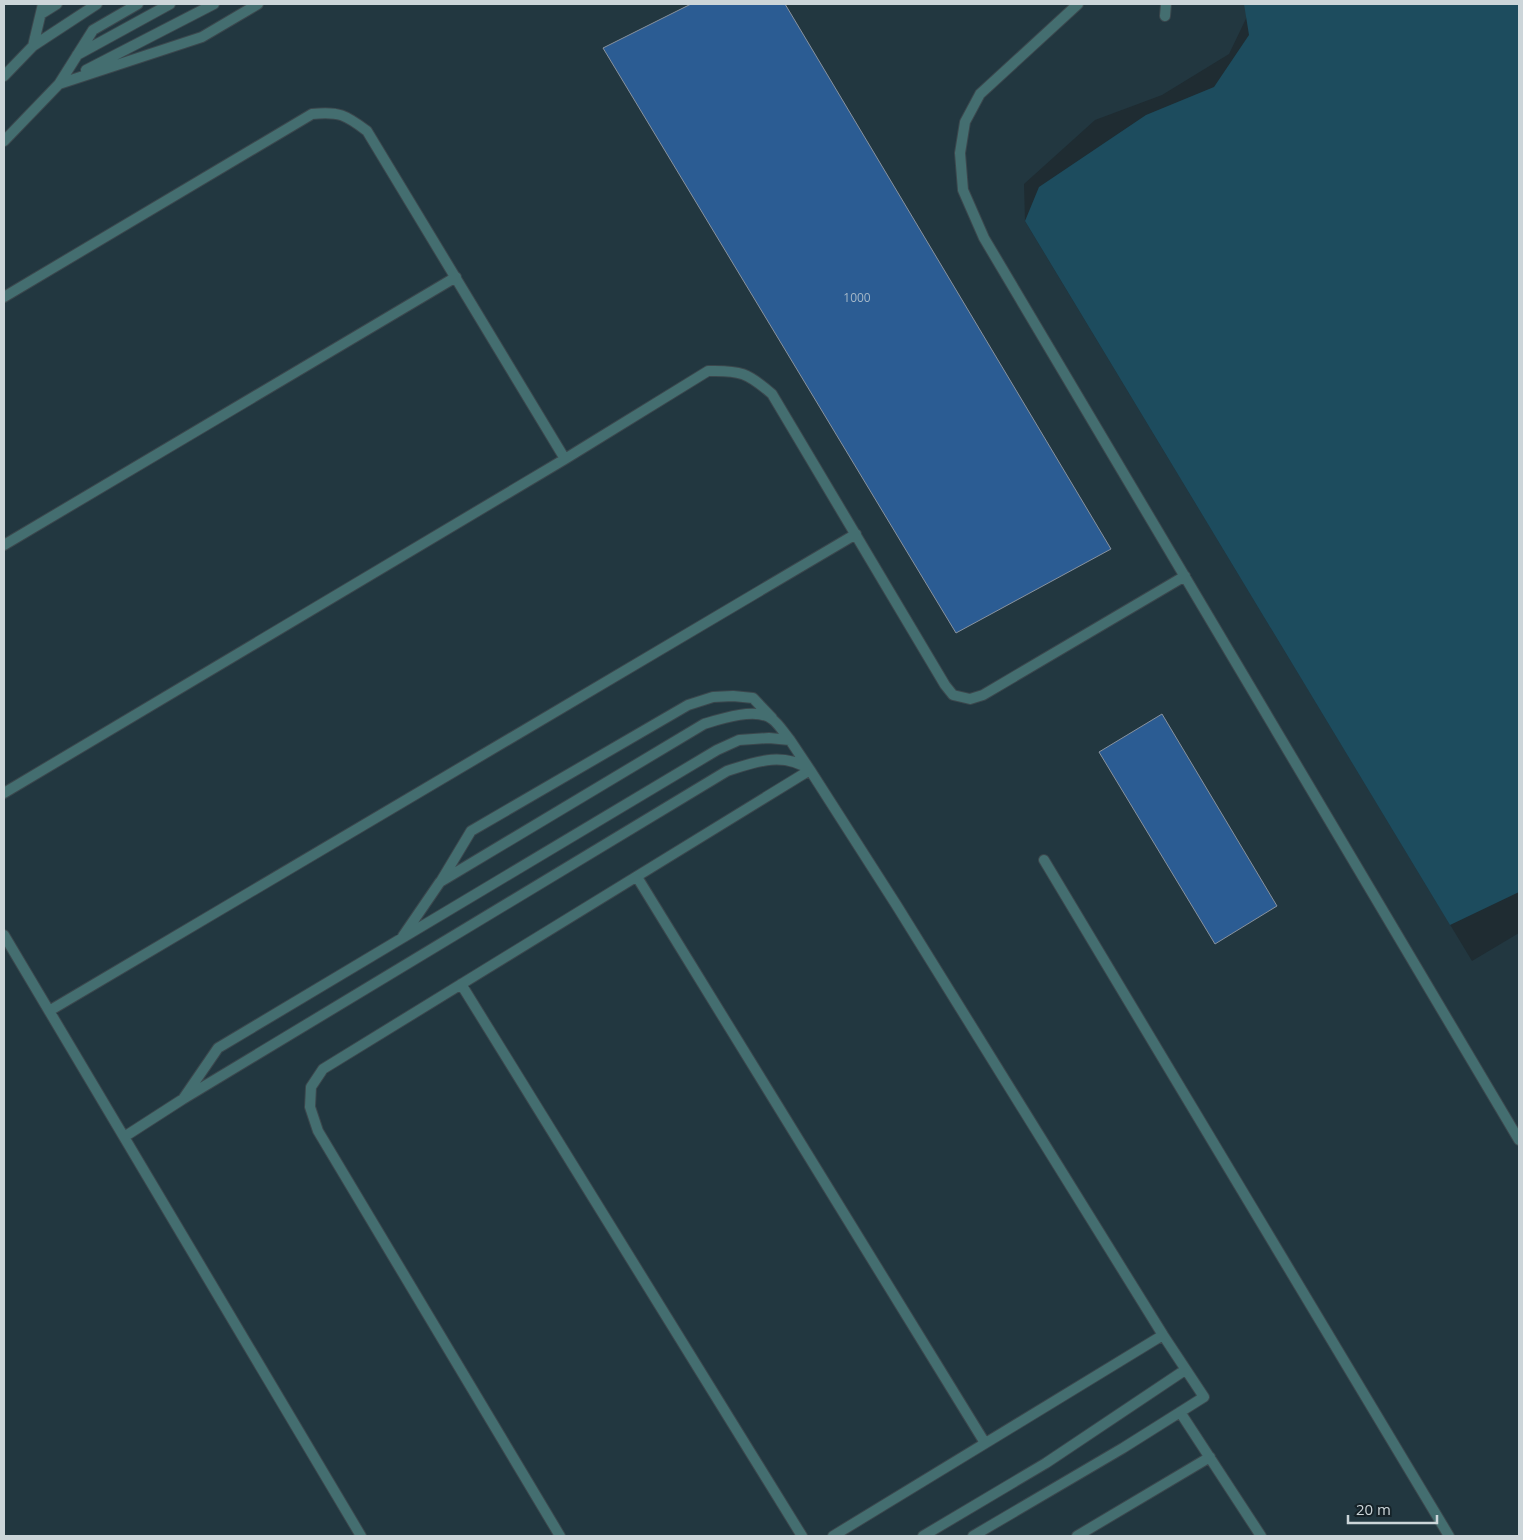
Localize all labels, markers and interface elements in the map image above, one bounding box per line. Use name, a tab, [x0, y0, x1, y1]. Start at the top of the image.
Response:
house number: 1000	[843, 289, 871, 306]
scale bar	[1348, 1492, 1437, 1524]
text: 20 m	[1356, 1499, 1391, 1519]

